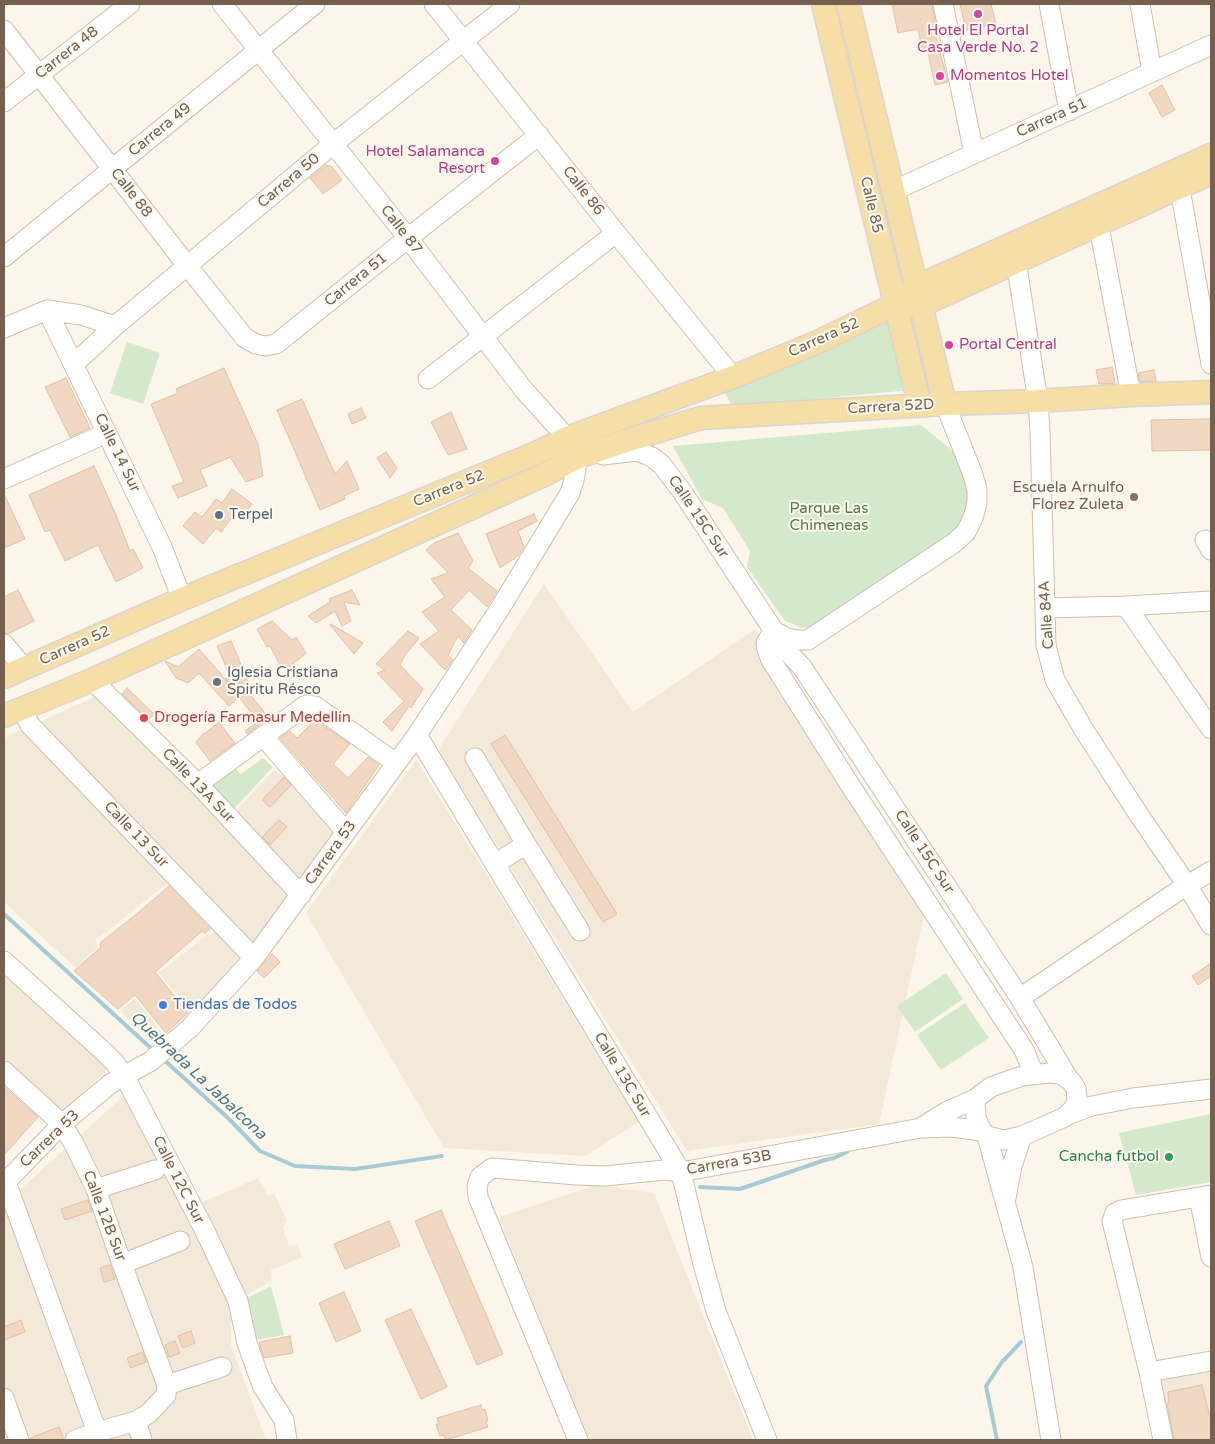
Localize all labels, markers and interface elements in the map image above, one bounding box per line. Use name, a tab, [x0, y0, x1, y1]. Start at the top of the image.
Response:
marker: Hotel El Portal Casa Verde No. 2	[972, 8, 984, 20]
place label: Hotel El Portal Casa Verde No. 2	[917, 22, 1039, 57]
street label: Carrera 48	[32, 23, 102, 83]
place label: Momentos Hotel	[950, 67, 1068, 85]
marker: Momentos Hotel	[934, 70, 946, 82]
street label: Carrera 51	[1014, 94, 1090, 142]
street label: Carrera 49	[125, 99, 195, 161]
place label: Hotel Salamanca Resort	[365, 143, 485, 178]
street label: Carrera 50	[254, 150, 324, 212]
marker: Hotel Salamanca Resort	[489, 155, 501, 167]
street label: Calle 86	[558, 163, 608, 219]
street label: Calle 88	[106, 165, 156, 221]
street label: Calle 85	[856, 175, 886, 235]
street label: Calle 87	[376, 202, 426, 258]
street label: Carrera 51	[321, 249, 391, 311]
street label: Carrera 52	[786, 314, 862, 362]
place label: Portal Central	[959, 336, 1057, 354]
marker: Portal Central	[943, 339, 955, 351]
street label: Carrera 52D	[847, 396, 935, 418]
street label: Calle 14 Sur	[90, 411, 144, 495]
street label: Carrera 52	[411, 467, 487, 511]
street label: Calle 15C Sur	[664, 472, 732, 562]
place label: Escuela Arnulfo Florez Zuleta	[1012, 479, 1124, 514]
marker: Escuela Arnulfo Florez Zuleta	[1128, 491, 1140, 503]
park label: Parque Las Chimeneas	[790, 500, 868, 535]
place label: Terpel	[229, 506, 273, 524]
marker: Terpel	[213, 509, 225, 521]
street label: Calle 84A	[1036, 580, 1058, 650]
street label: Carrera 52	[37, 622, 113, 670]
place label: Iglesia Cristiana Spiritu Résco	[227, 664, 338, 699]
marker: Iglesia Cristiana Spiritu Résco	[211, 676, 223, 688]
place label: Drogería Farmasur Medellín	[154, 709, 351, 727]
marker: Drogería Farmasur Medellín	[138, 712, 150, 724]
street label: Calle 13A Sur	[158, 745, 238, 827]
street label: Calle 13 Sur	[100, 798, 172, 872]
street label: Calle 15C Sur	[890, 807, 958, 897]
street label: Carrera 53	[302, 817, 360, 889]
place label: Tiendas de Todos	[173, 996, 297, 1014]
marker: Tiendas de Todos	[157, 999, 169, 1011]
water label: Quebrada La Jabalcona	[126, 1008, 270, 1144]
street label: Calle 13C Sur	[590, 1029, 654, 1121]
street label: Carrera 53	[17, 1106, 83, 1172]
street label: Calle 12C Sur	[148, 1133, 208, 1227]
street label: Carrera 53B	[685, 1147, 773, 1179]
place label: Cancha futbol	[1059, 1148, 1159, 1166]
marker: Cancha futbol	[1163, 1151, 1175, 1163]
street label: Calle 12B Sur	[78, 1168, 130, 1264]

